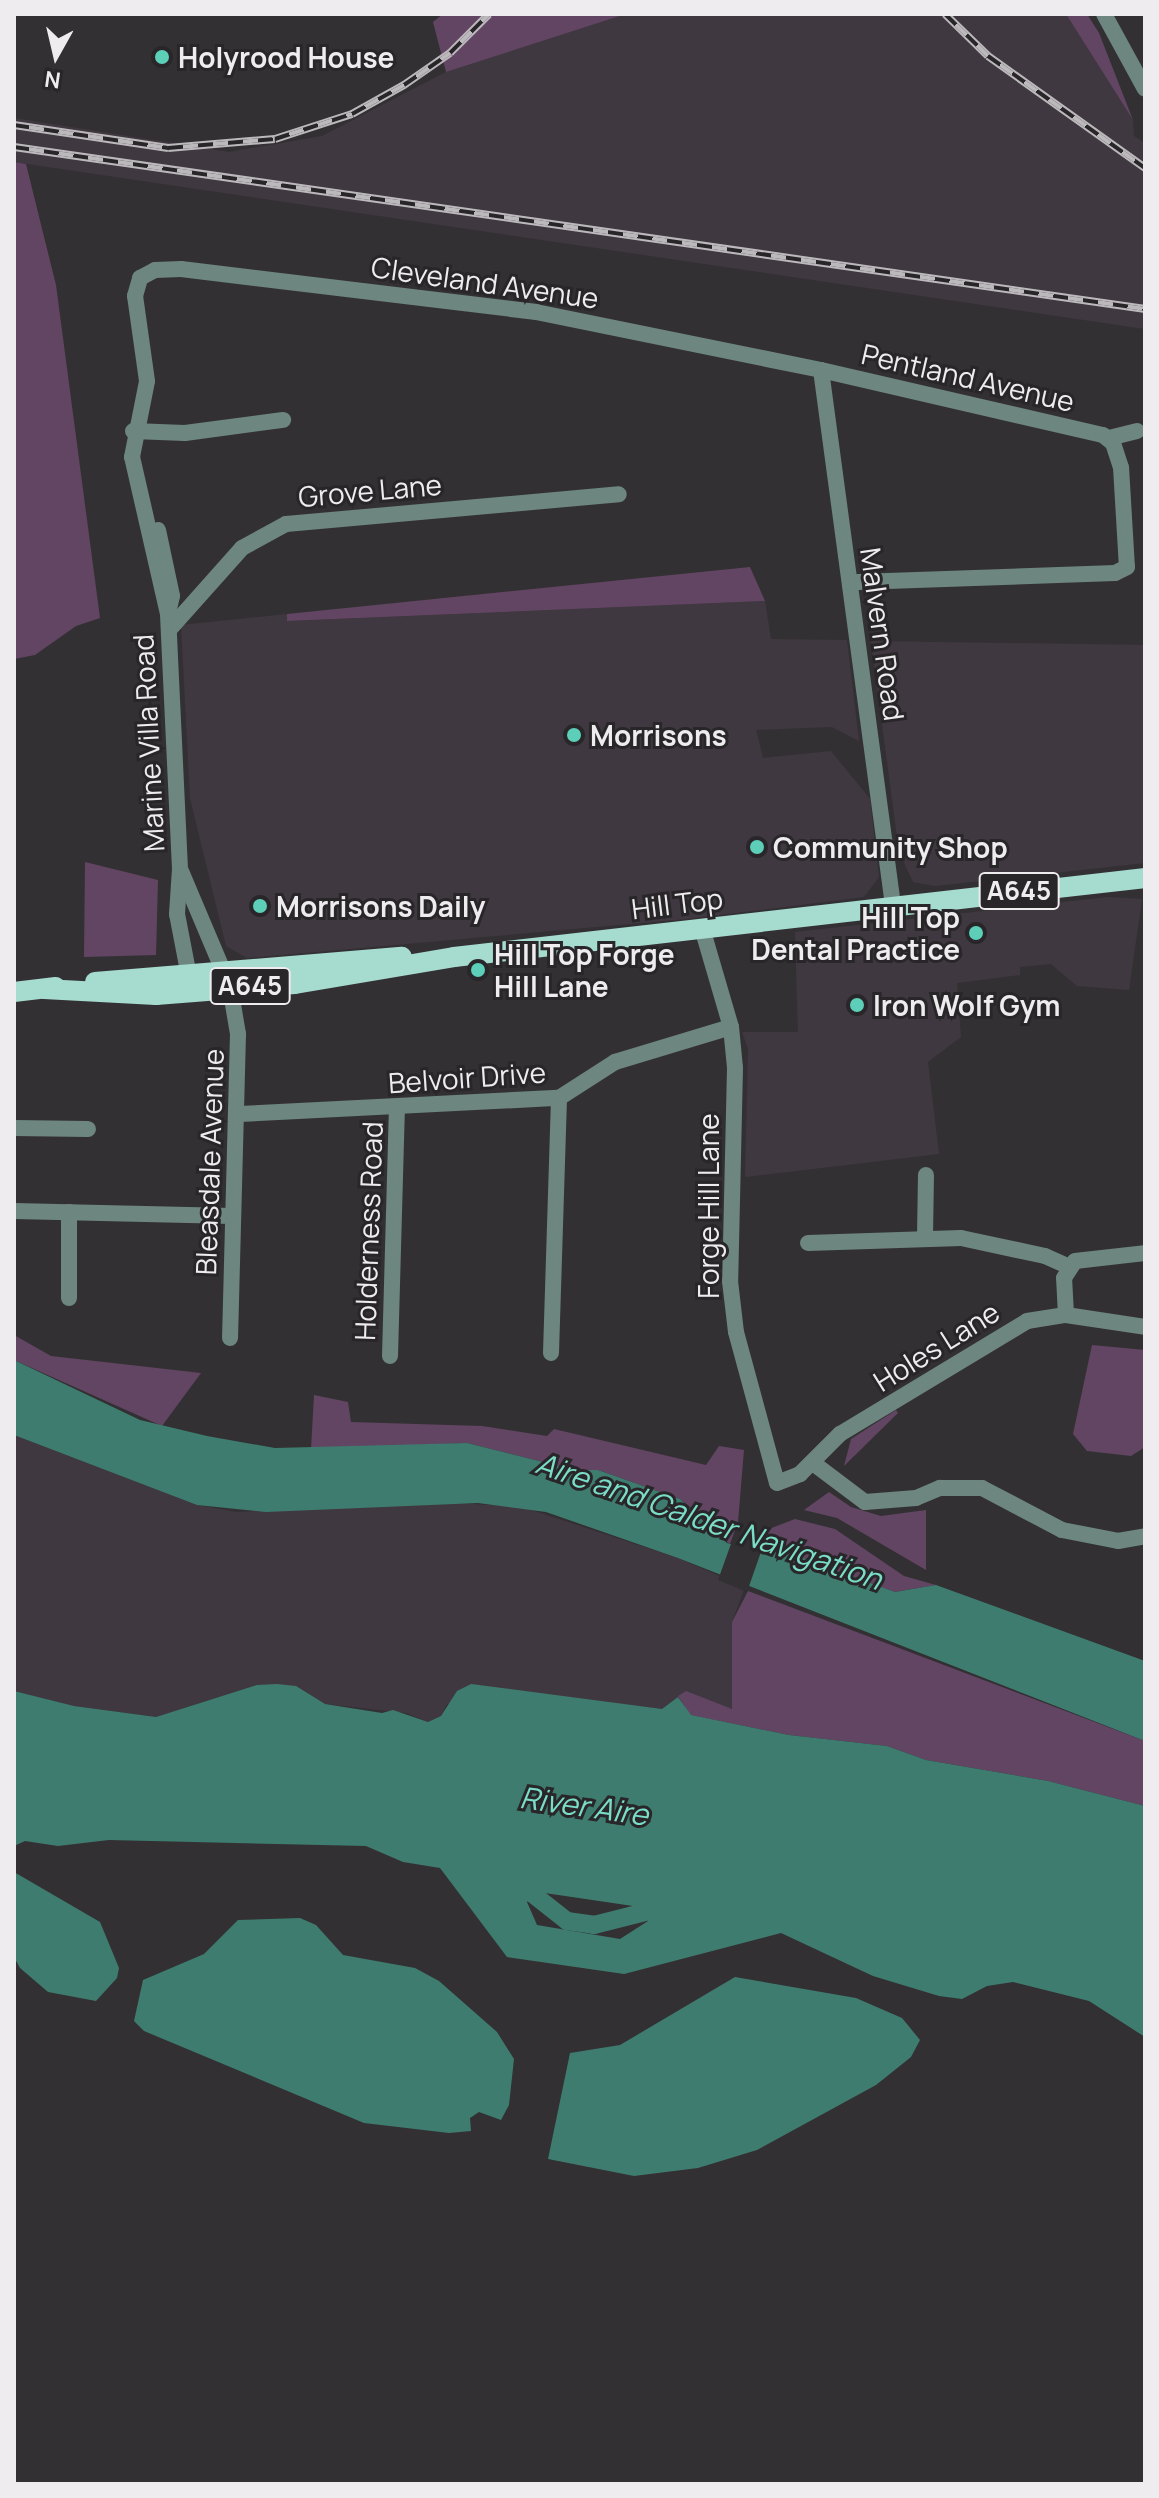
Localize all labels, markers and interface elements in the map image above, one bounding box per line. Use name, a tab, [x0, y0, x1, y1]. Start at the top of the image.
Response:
north arrow	[16, 16, 96, 96]
place label: Holyrood House	[178, 40, 394, 74]
marker: Holyrood House	[153, 48, 171, 66]
text: N	[43, 64, 63, 96]
street label: Cleveland Avenue	[369, 249, 601, 315]
street label: Pentland Avenue	[858, 336, 1078, 418]
street label: Grove Lane	[297, 467, 443, 513]
street label: Malvern Road	[854, 545, 912, 723]
street label: Marine Villa Road	[126, 633, 170, 853]
place label: Morrisons	[590, 718, 727, 752]
marker: Morrisons	[565, 726, 583, 744]
place label: Community Shop	[773, 830, 1008, 864]
marker: Community Shop	[748, 838, 766, 856]
road number: A645	[977, 869, 1061, 913]
street label: Hill Top	[629, 881, 725, 925]
place label: Morrisons Daily	[276, 889, 485, 923]
marker: Morrisons Daily	[251, 897, 269, 915]
place label: Hill Top Dental Practice	[751, 900, 960, 966]
marker: Hill Top Dental Practice	[967, 924, 985, 942]
place label: Hill Top Forge Hill Lane	[494, 937, 675, 1003]
marker: Hill Top Forge Hill Lane	[469, 961, 487, 979]
road number: A645	[208, 964, 292, 1008]
place label: Iron Wolf Gym	[873, 988, 1060, 1022]
marker: Iron Wolf Gym	[848, 996, 866, 1014]
street label: Bleasdale Avenue	[188, 1048, 230, 1276]
street label: Belvoir Drive	[387, 1055, 547, 1099]
street label: Forge Hill Lane	[691, 1113, 725, 1299]
street label: Holderness Road	[347, 1121, 389, 1341]
street label: Holes Lane	[867, 1294, 1005, 1398]
water label: Aire and Calder Navigation	[531, 1445, 887, 1597]
water label: River Aire	[518, 1779, 650, 1833]

